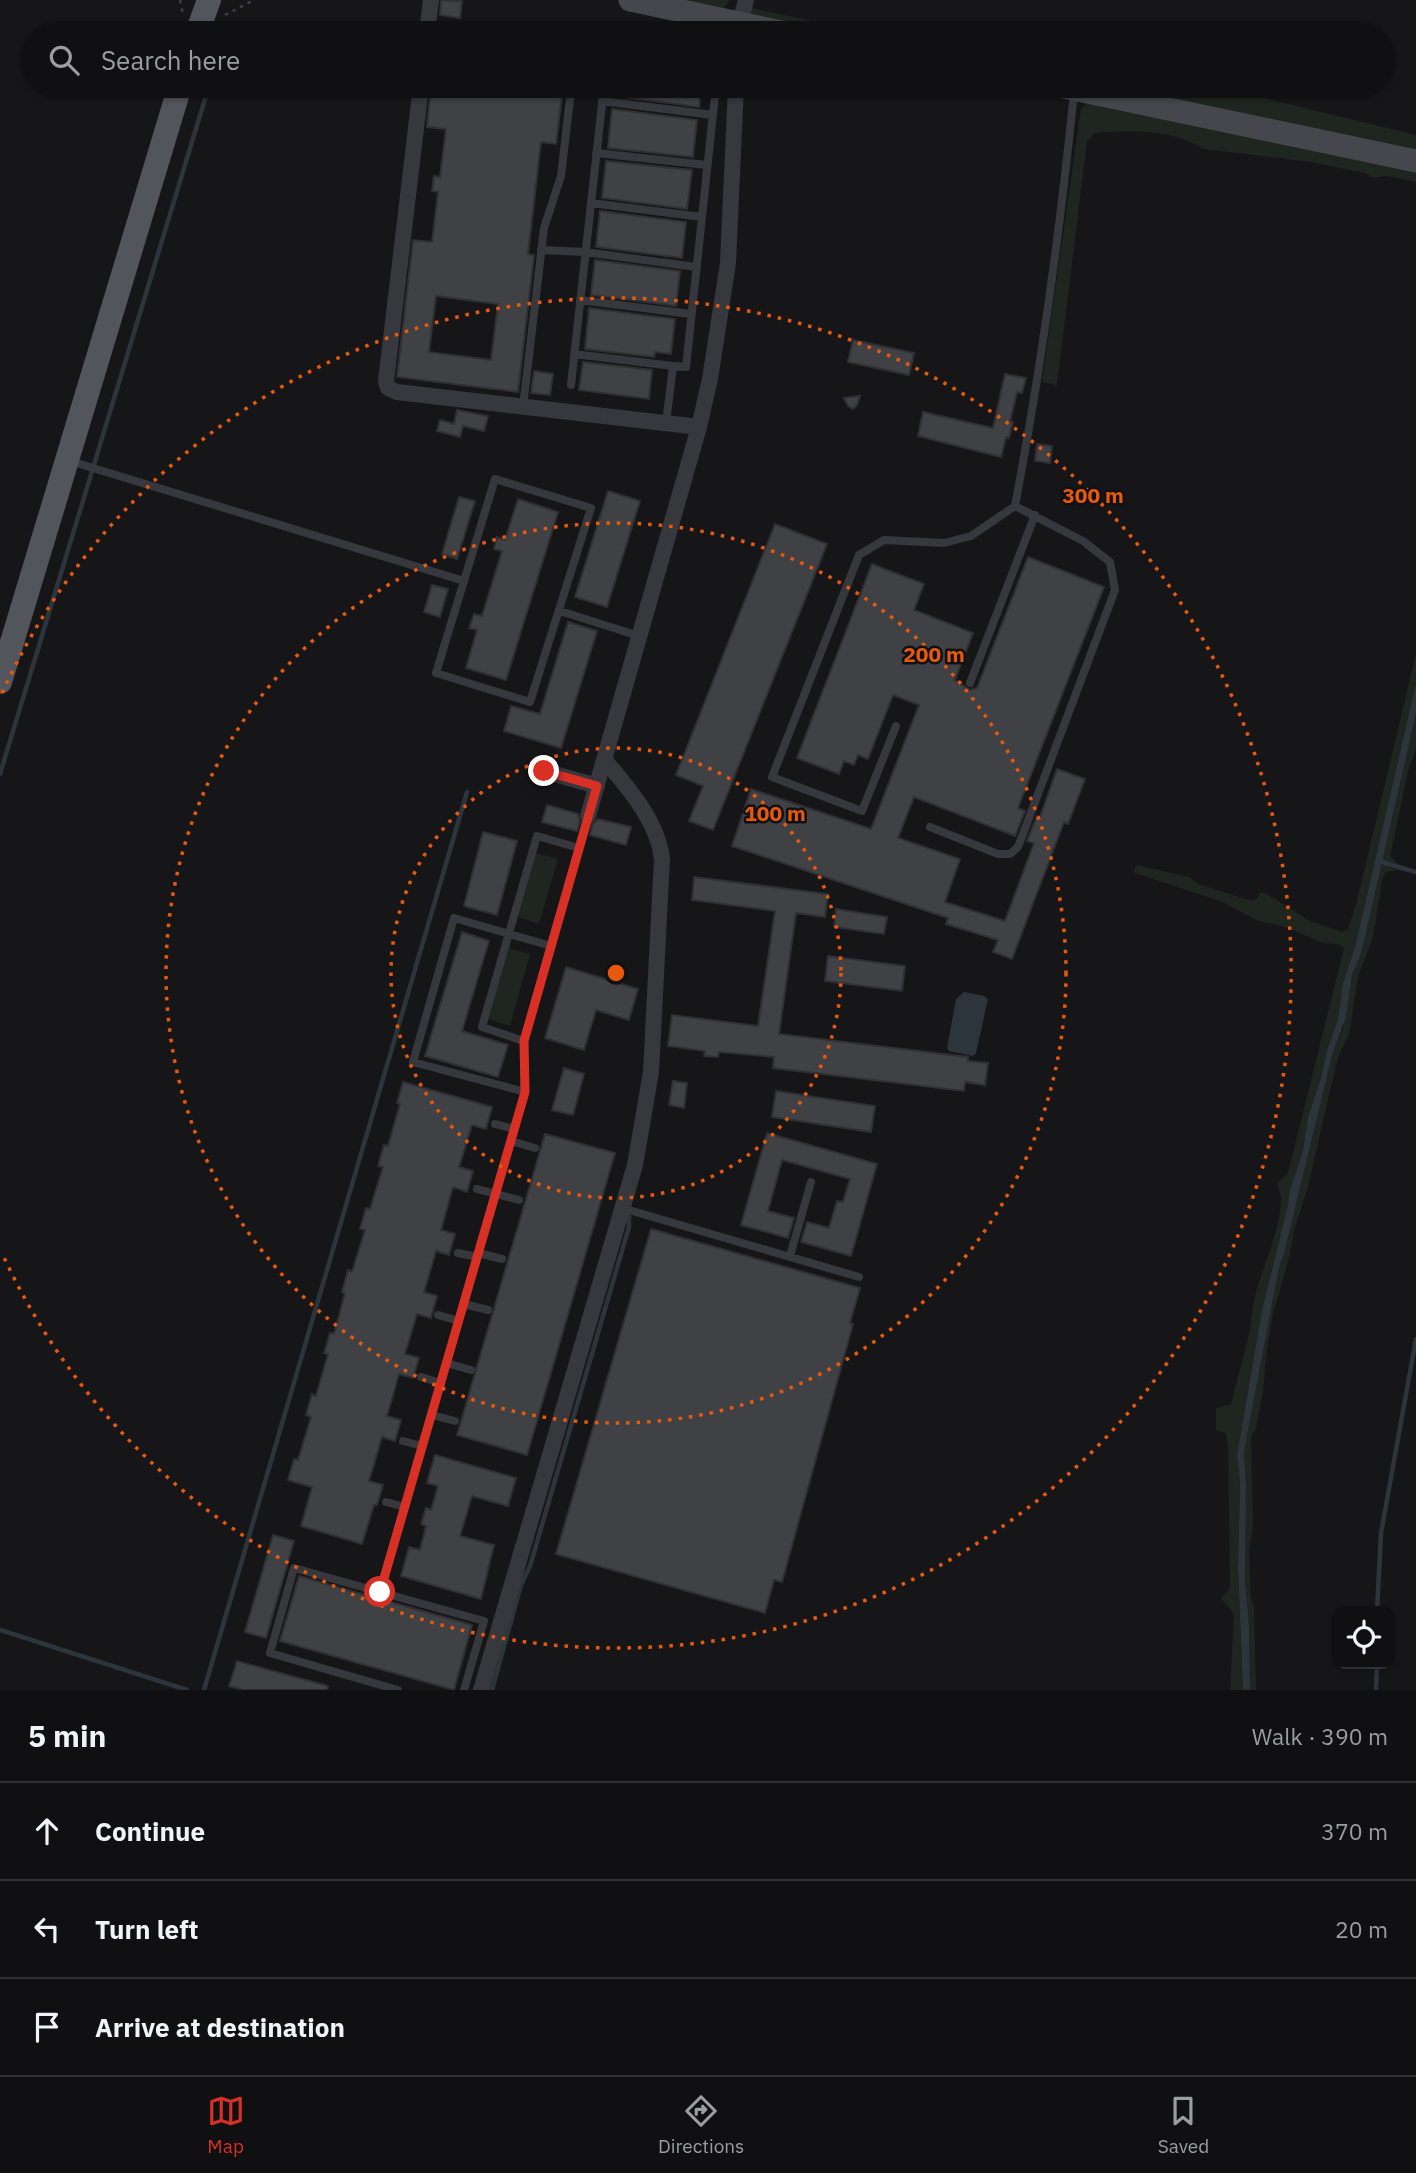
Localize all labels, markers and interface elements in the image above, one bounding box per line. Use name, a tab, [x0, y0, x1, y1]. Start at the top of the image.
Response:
search box	[21, 21, 1395, 98]
icon: search	[45, 41, 83, 79]
text: Search here	[101, 43, 240, 77]
text: 300 m	[1062, 481, 1124, 509]
text: 200 m	[903, 640, 965, 668]
route end	[528, 755, 559, 786]
text: 100 m	[744, 799, 806, 827]
centre of rings	[604, 961, 628, 985]
route start	[364, 1576, 395, 1607]
map controls	[1332, 1606, 1395, 1669]
button: locate	[1332, 1606, 1395, 1669]
text: 5 min	[28, 1716, 106, 1755]
text: Walk · 390 m	[1252, 1721, 1388, 1751]
icon: ahead	[28, 1812, 66, 1850]
text: Continue	[95, 1814, 205, 1848]
text: 370 m	[1321, 1816, 1388, 1846]
icon: left	[28, 1910, 66, 1948]
text: Turn left	[95, 1912, 198, 1946]
text: 20 m	[1335, 1914, 1388, 1944]
icon: arrive	[28, 2008, 66, 2046]
text: Arrive at destination	[95, 2010, 345, 2044]
tab: Map	[207, 2092, 245, 2158]
tab: Directions	[658, 2092, 744, 2158]
tab: Saved	[1158, 2092, 1209, 2158]

